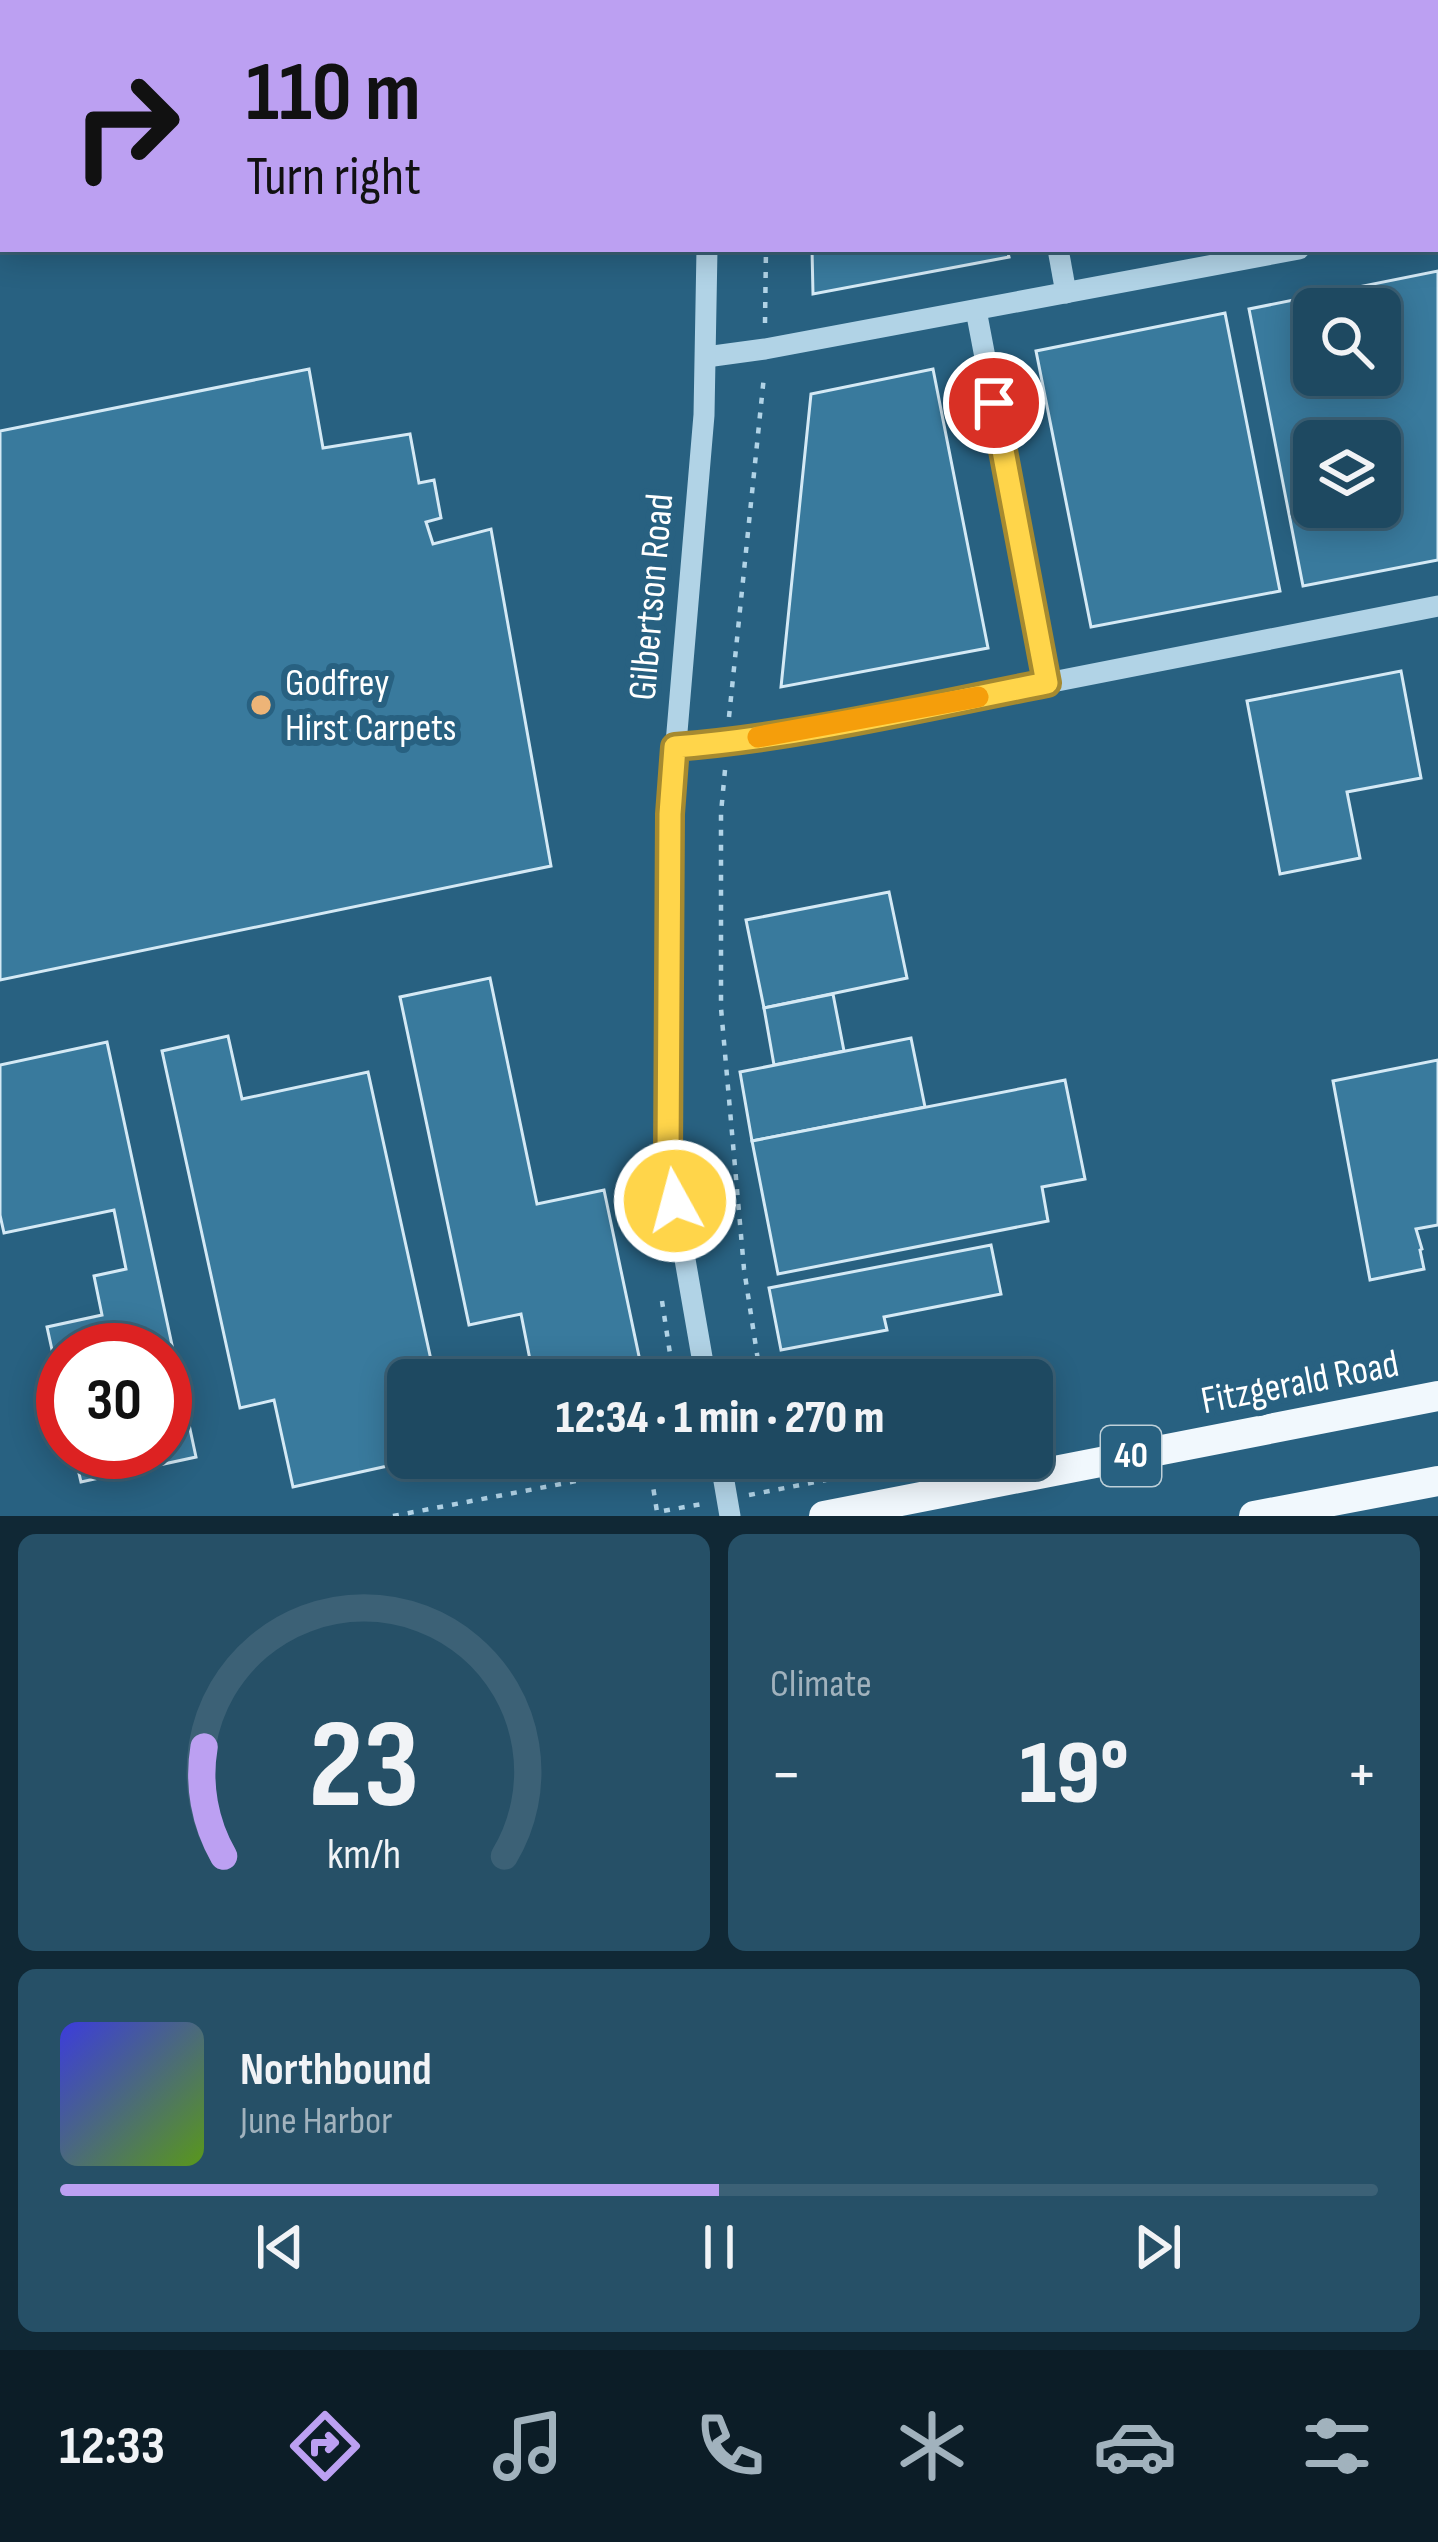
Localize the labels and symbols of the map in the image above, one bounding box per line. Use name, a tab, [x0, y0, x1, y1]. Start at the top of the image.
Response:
pin	[943, 352, 1045, 454]
street label: Gilbertson Road	[620, 492, 684, 702]
place label: Godfrey Hirst Carpets	[285, 660, 457, 752]
marker: Godfrey Hirst Carpets	[248, 692, 274, 718]
position arrow	[612, 1138, 738, 1264]
speed limit sign: 30	[36, 1323, 192, 1479]
street label: Fitzgerald Road	[1197, 1341, 1403, 1425]
road number: 40	[1101, 1426, 1161, 1486]

